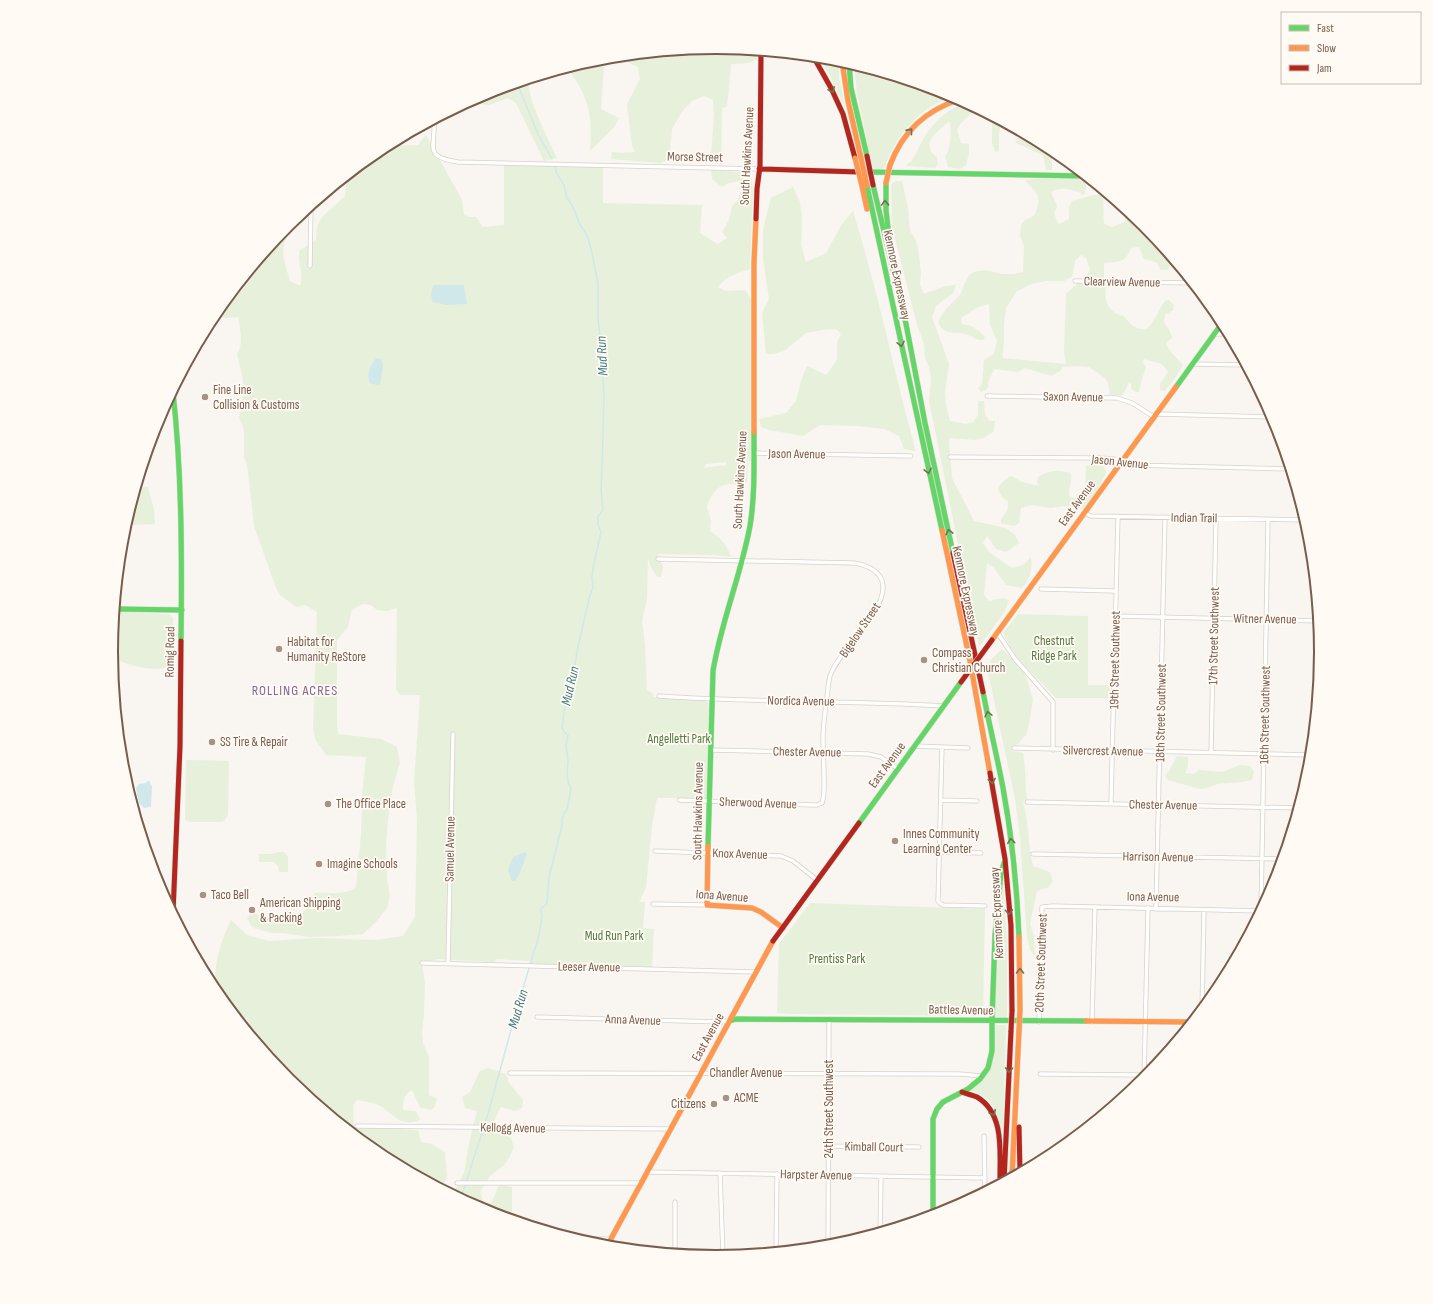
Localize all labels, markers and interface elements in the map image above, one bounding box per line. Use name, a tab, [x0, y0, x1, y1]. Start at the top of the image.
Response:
legend	[1281, 12, 1421, 84]
text: Fast	[1317, 21, 1334, 36]
text: Slow	[1317, 41, 1336, 56]
text: Jam	[1316, 61, 1332, 76]
one-way arrow	[827, 86, 835, 94]
street label: South Hawkins Avenue	[736, 107, 758, 205]
one-way arrow	[905, 129, 912, 136]
street label: Morse Street	[667, 149, 723, 165]
one-way arrow	[881, 200, 890, 206]
street label: Kenmore Expressway	[880, 229, 914, 321]
street label: Clearview Avenue	[1084, 273, 1160, 291]
water label: Mud Run	[592, 336, 612, 376]
one-way arrow	[896, 340, 904, 347]
place label: Fine Line Collision & Customs	[213, 382, 300, 413]
street label: Saxon Avenue	[1043, 388, 1103, 406]
marker: Fine Line Collision & Customs	[200, 392, 210, 402]
street label: South Hawkins Avenue	[729, 431, 751, 529]
street label: Jason Avenue	[767, 445, 826, 462]
street label: Jason Avenue	[1090, 451, 1149, 473]
one-way arrow	[924, 467, 932, 474]
street label: East Avenue	[1055, 477, 1099, 529]
street label: Indian Trail	[1171, 510, 1217, 526]
one-way arrow	[946, 529, 954, 535]
street label: Kenmore Expressway	[949, 545, 983, 637]
street label: 17th Street Southwest	[1205, 587, 1223, 685]
street label: Bigelow Street	[836, 599, 884, 661]
street label: Witner Avenue	[1233, 610, 1297, 628]
street label: 19th Street Southwest	[1106, 611, 1124, 709]
street label: Romig Road	[162, 626, 178, 678]
park label: Chestnut Ridge Park	[1031, 633, 1077, 664]
place label: Habitat for Humanity ReStore	[287, 634, 366, 665]
marker: Habitat for Humanity ReStore	[274, 644, 284, 654]
place label: Compass Christian Church	[932, 645, 1005, 676]
marker: Compass Christian Church	[919, 655, 929, 665]
street label: 18th Street Southwest	[1152, 664, 1170, 762]
water label: Mud Run	[557, 665, 583, 707]
street label: 16th Street Southwest	[1256, 666, 1274, 764]
district label: ROLLING ACRES	[252, 682, 338, 699]
street label: Nordica Avenue	[767, 692, 835, 710]
one-way arrow	[985, 710, 993, 717]
park label: Angelletti Park	[646, 731, 711, 747]
place label: SS Tire & Repair	[220, 734, 288, 750]
marker: SS Tire & Repair	[207, 737, 217, 747]
street label: East Avenue	[865, 739, 909, 791]
street label: Silvercrest Avenue	[1063, 742, 1143, 760]
street label: Chester Avenue	[773, 743, 841, 761]
street label: South Hawkins Avenue	[689, 762, 707, 860]
one-way arrow	[988, 778, 996, 784]
street label: Sherwood Avenue	[719, 794, 797, 812]
place label: The Office Place	[336, 796, 406, 812]
street label: Chester Avenue	[1129, 796, 1197, 814]
marker: The Office Place	[323, 799, 333, 809]
street label: Samuel Avenue	[441, 816, 459, 882]
place label: Innes Community Learning Center	[903, 826, 979, 857]
marker: Innes Community Learning Center	[890, 836, 900, 846]
one-way arrow	[1007, 838, 1016, 845]
street label: Knox Avenue	[712, 845, 768, 863]
street label: Harrison Avenue	[1122, 848, 1194, 866]
place label: Imagine Schools	[327, 856, 398, 872]
marker: Imagine Schools	[314, 859, 324, 869]
street label: Kenmore Expressway	[987, 867, 1007, 959]
street label: Iona Avenue	[695, 886, 749, 906]
place label: Taco Bell	[211, 887, 249, 903]
street label: Iona Avenue	[1127, 889, 1179, 905]
marker: Taco Bell	[198, 890, 208, 900]
place label: American Shipping & Packing	[259, 895, 341, 926]
marker: American Shipping & Packing	[247, 905, 257, 915]
one-way arrow	[1005, 909, 1014, 915]
street label: 20th Street Southwest	[1031, 913, 1051, 1013]
park label: Mud Run Park	[585, 928, 643, 944]
park label: Prentiss Park	[809, 951, 865, 967]
street label: Leeser Avenue	[558, 958, 620, 976]
one-way arrow	[1016, 968, 1024, 974]
water label: Mud Run	[504, 987, 532, 1030]
street label: Battles Avenue	[928, 1001, 994, 1019]
street label: East Avenue	[688, 1010, 728, 1064]
street label: Anna Avenue	[604, 1011, 661, 1029]
street label: 24th Street Southwest	[821, 1060, 837, 1158]
street label: Chandler Avenue	[709, 1065, 783, 1081]
one-way arrow	[1005, 1067, 1014, 1073]
place label: ACME	[733, 1090, 759, 1106]
marker: ACME	[721, 1093, 731, 1103]
place label: Citizens	[671, 1096, 706, 1112]
marker: Citizens	[709, 1099, 719, 1109]
one-way arrow	[988, 1109, 995, 1116]
street label: Kellogg Avenue	[480, 1119, 546, 1137]
street label: Kimball Court	[844, 1138, 904, 1156]
street label: Harpster Avenue	[780, 1166, 852, 1184]

